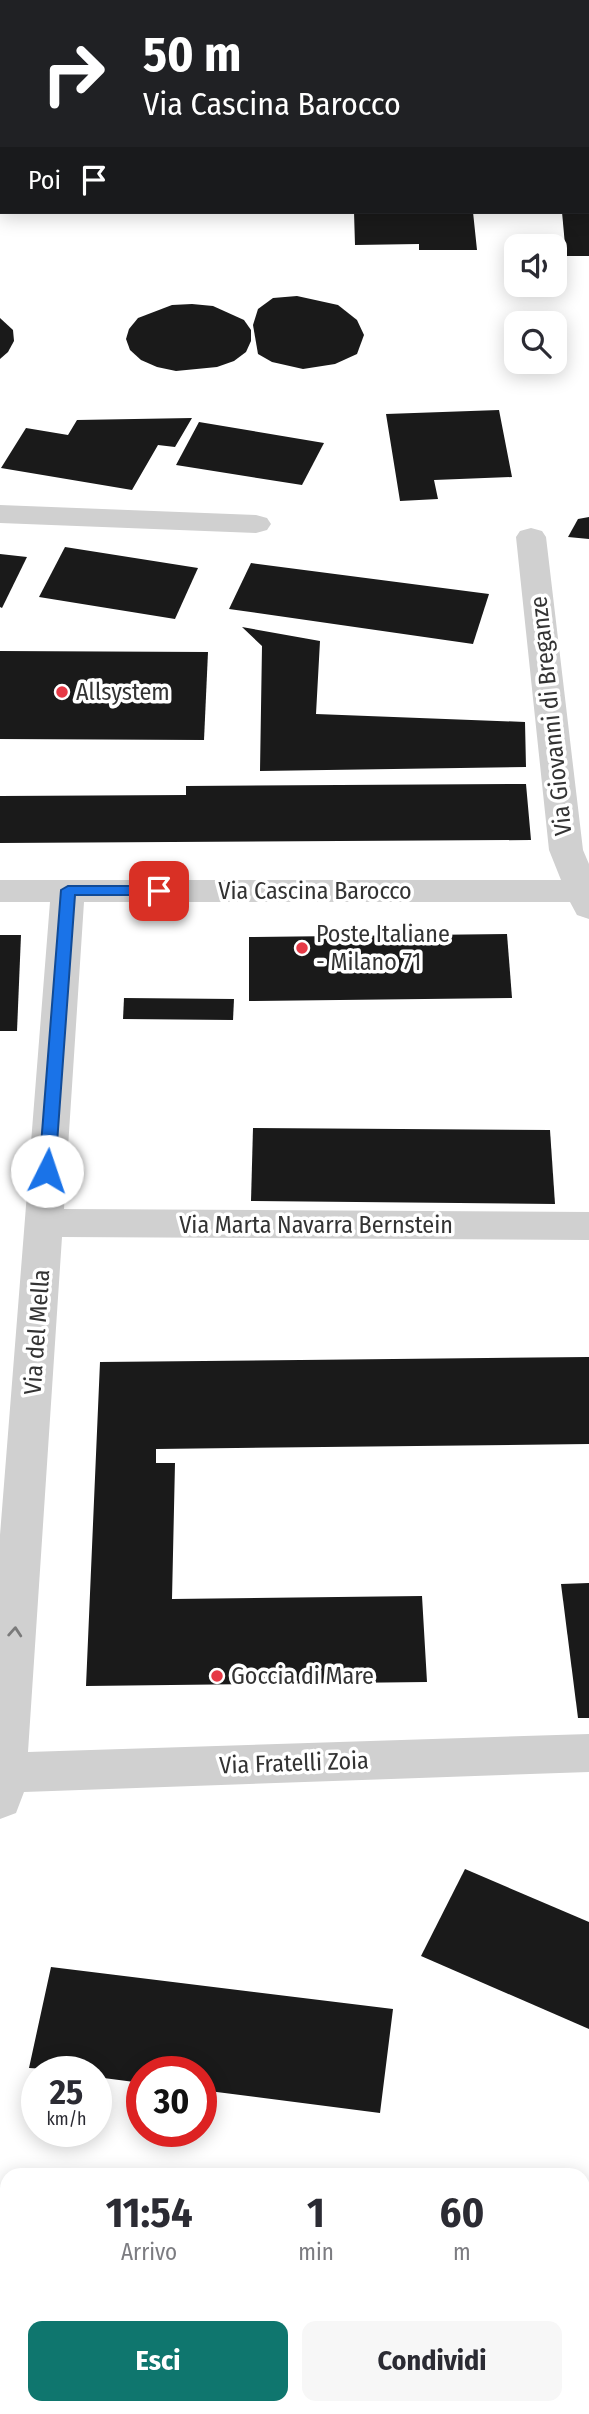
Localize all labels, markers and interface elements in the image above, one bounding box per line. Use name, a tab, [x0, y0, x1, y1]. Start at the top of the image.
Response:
text: 50 m	[143, 25, 241, 84]
icon: right	[28, 28, 119, 119]
text: Via Cascina Barocco	[143, 85, 401, 123]
icon: arrive	[75, 161, 113, 199]
text: Poi	[28, 165, 61, 196]
map controls	[504, 234, 567, 374]
button: sound	[504, 234, 567, 297]
button: search	[504, 311, 567, 374]
street label: Via Giovanni di Breganze	[524, 595, 578, 837]
place label: Allsystem	[76, 678, 170, 706]
marker: Allsystem	[54, 684, 70, 700]
pin	[129, 861, 189, 921]
icon: arrive	[140, 872, 178, 910]
street label: Via Cascina Barocco	[218, 877, 412, 905]
place label: Poste Italiane - Milano 71	[316, 920, 450, 976]
marker: Poste Italiane - Milano 71	[294, 940, 310, 956]
position arrow	[10, 1134, 84, 1208]
street label: Via Marta Navarra Bernstein	[179, 1211, 453, 1239]
street label: Via del Mella	[19, 1268, 55, 1396]
one-way arrow	[7, 1626, 22, 1637]
place label: Goccia di Mare	[231, 1662, 374, 1690]
marker: Goccia di Mare	[209, 1668, 225, 1684]
street label: Via Fratelli Zoia	[219, 1746, 369, 1780]
speed limit sign: 30	[126, 2056, 217, 2147]
text: 25	[50, 2071, 83, 2113]
text: km/h	[46, 2108, 87, 2130]
text: 11:54	[106, 2188, 193, 2238]
text: 1	[307, 2188, 325, 2238]
text: 60	[439, 2188, 484, 2238]
text: Arrivo	[121, 2238, 177, 2266]
text: min	[298, 2238, 334, 2266]
text: m	[453, 2238, 471, 2266]
button: Esci	[28, 2321, 288, 2401]
button: Condividi	[302, 2321, 562, 2401]

